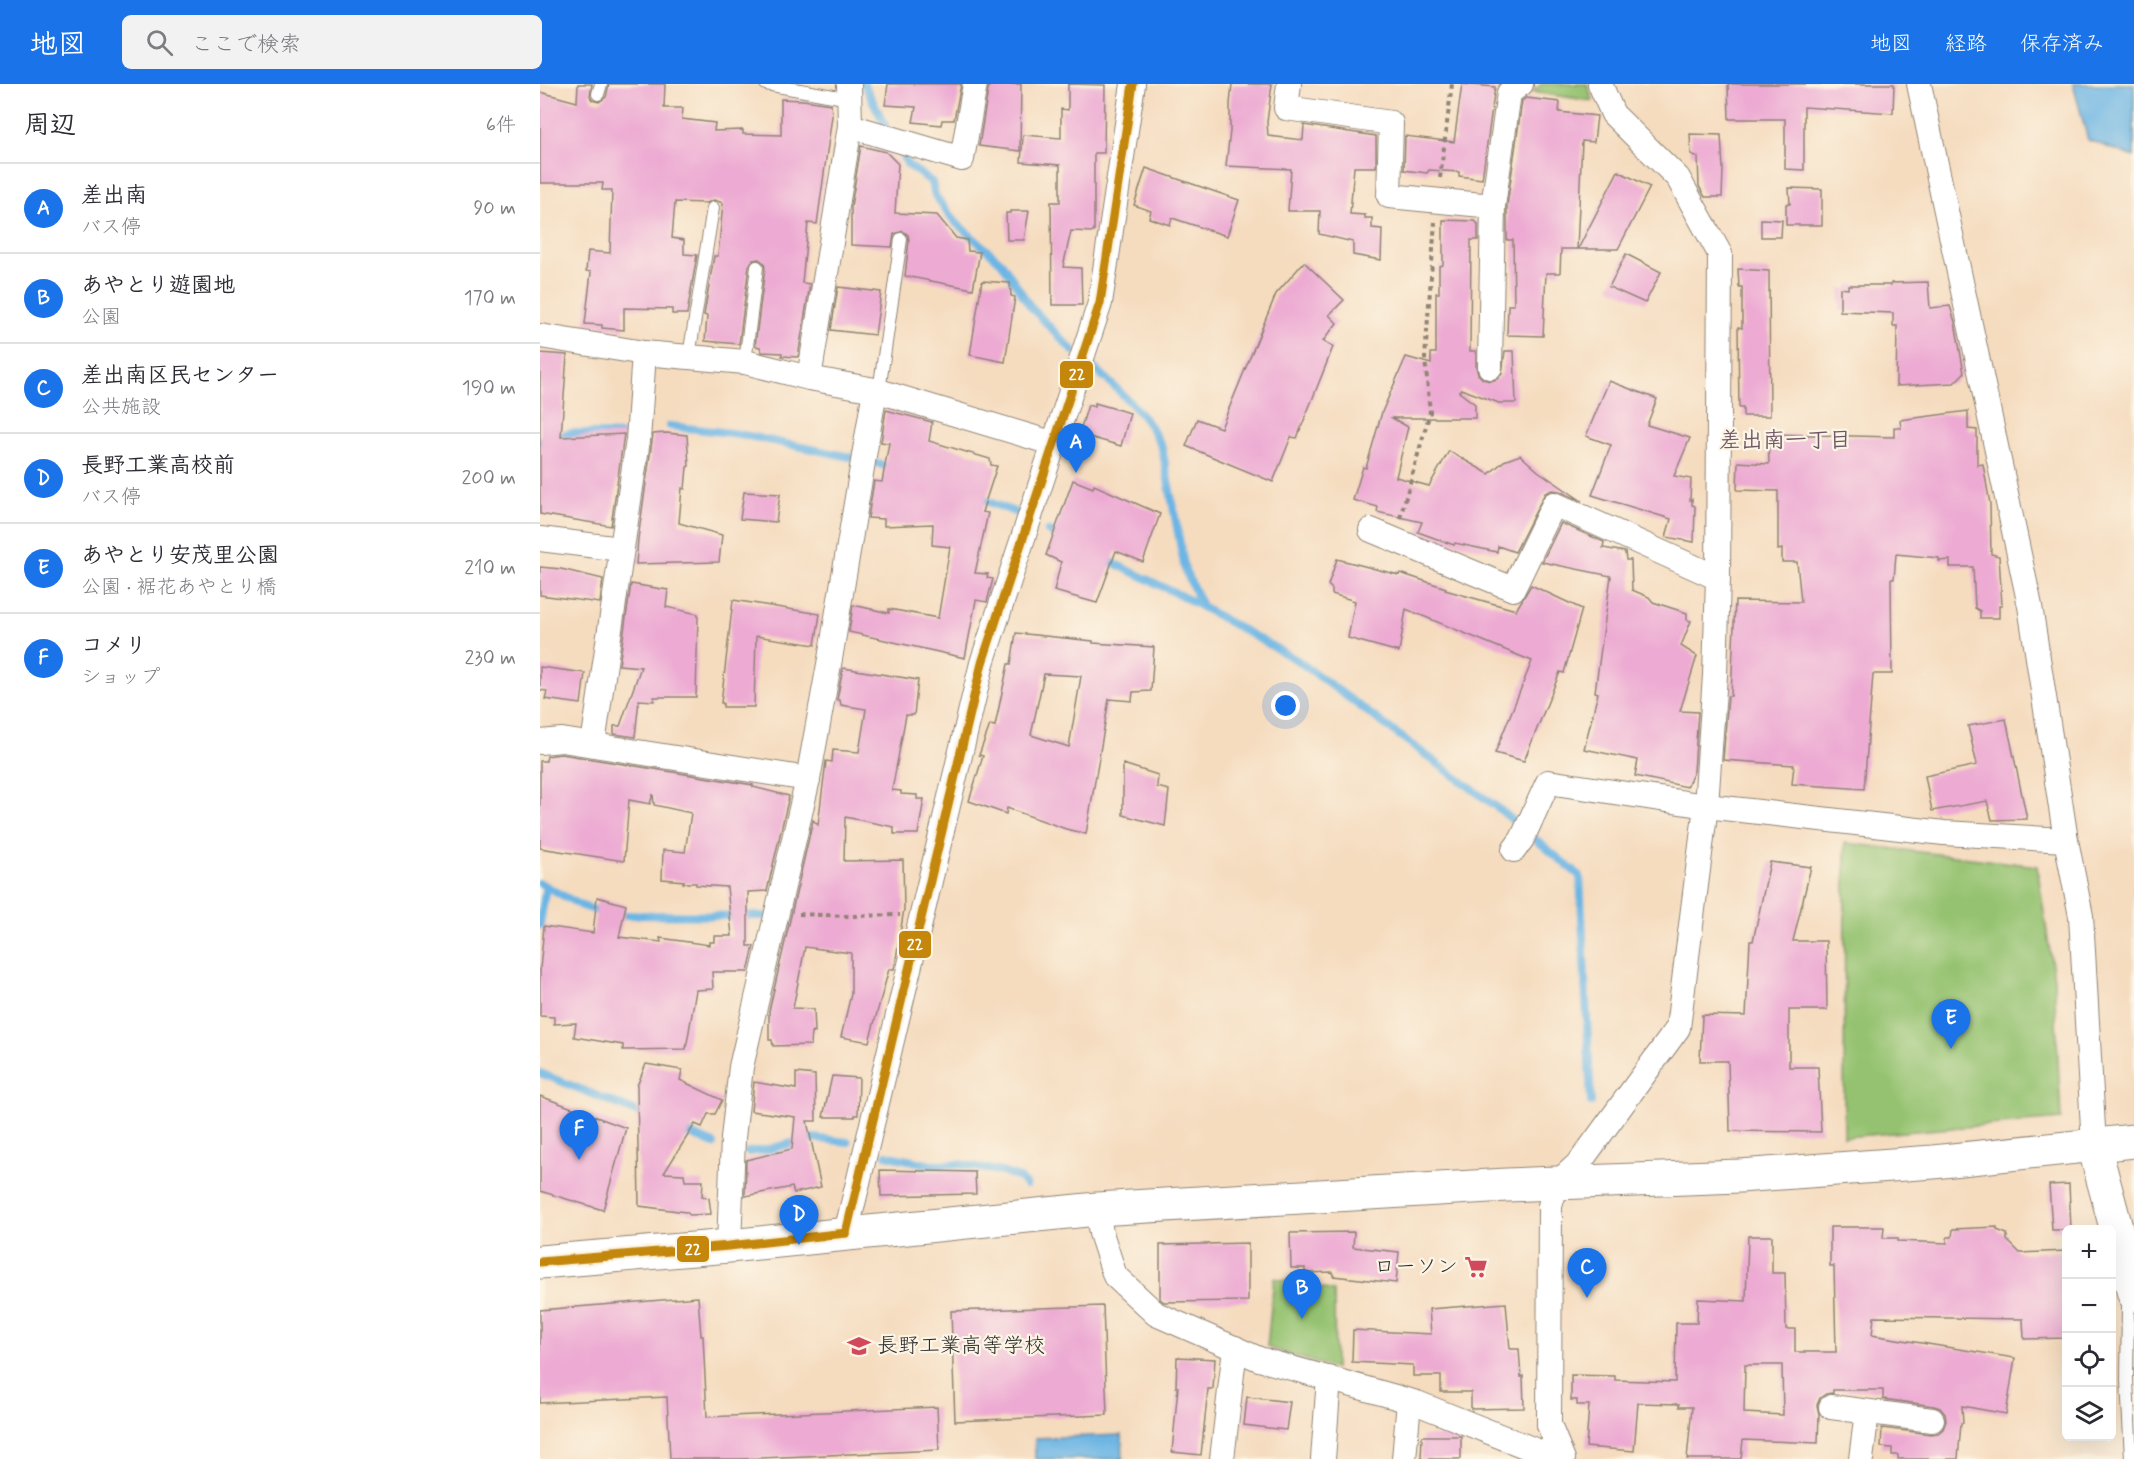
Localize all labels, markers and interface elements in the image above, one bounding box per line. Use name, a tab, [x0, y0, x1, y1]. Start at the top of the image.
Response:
search box	[122, 15, 542, 69]
icon: search	[143, 26, 176, 59]
text: 地図	[30, 27, 86, 64]
text: 地図	[1870, 30, 1912, 58]
text: 経路	[1945, 30, 1987, 58]
text: 保存済み	[2020, 30, 2104, 58]
text: ここで検索	[191, 31, 301, 59]
text: 周辺	[24, 109, 76, 143]
text: 6件	[486, 112, 516, 139]
text: 差出南	[81, 182, 147, 210]
text: A	[37, 195, 50, 222]
text: 90 m	[473, 195, 516, 222]
text: バス停	[81, 214, 141, 241]
text: あやとり遊園地	[81, 272, 235, 300]
text: B	[37, 285, 50, 312]
text: 170 m	[464, 285, 516, 312]
text: 公園	[81, 304, 121, 331]
line badge: 22	[1059, 360, 1094, 389]
text: 差出南区民センター	[81, 362, 279, 390]
text: 22	[1069, 365, 1085, 386]
text: C	[36, 375, 51, 402]
text: 190 m	[462, 375, 516, 402]
text: 公共施設	[81, 394, 161, 421]
pin: A	[1056, 424, 1096, 473]
district label: 差出南一丁目	[1719, 427, 1851, 455]
text: 長野工業高校前	[81, 452, 235, 480]
text: D	[37, 465, 50, 492]
text: 200 m	[461, 465, 516, 492]
text: バス停	[81, 484, 141, 511]
text: あやとり安茂里公園	[81, 542, 279, 570]
text: E	[38, 555, 49, 582]
text: 210 m	[464, 555, 516, 582]
text: 公園 · 裾花あやとり橋	[81, 574, 276, 601]
text: コメリ	[81, 632, 147, 660]
text: F	[38, 645, 49, 672]
text: 230 m	[464, 645, 516, 672]
text: ショップ	[81, 664, 160, 691]
your location	[1271, 691, 1300, 720]
line badge: 22	[898, 930, 932, 959]
text: 22	[907, 935, 923, 956]
pin: E	[1932, 1000, 1970, 1049]
pin: F	[560, 1110, 598, 1160]
pin: D	[780, 1196, 818, 1245]
map controls	[2062, 1225, 2116, 1441]
button: +	[2062, 1225, 2116, 1279]
line badge: 22	[676, 1235, 710, 1263]
text: 22	[685, 1240, 701, 1261]
pin: C	[1568, 1248, 1606, 1298]
place label: ローソン	[1374, 1253, 1458, 1281]
supermarket icon: ローソン	[1463, 1254, 1489, 1280]
pin: B	[1282, 1270, 1322, 1319]
button: −	[2062, 1279, 2116, 1333]
place label: 長野工業高等学校	[877, 1332, 1045, 1360]
school or university icon: 長野工業高等学校	[846, 1333, 872, 1359]
button: locate	[2062, 1333, 2116, 1387]
button: layers	[2062, 1387, 2116, 1441]

